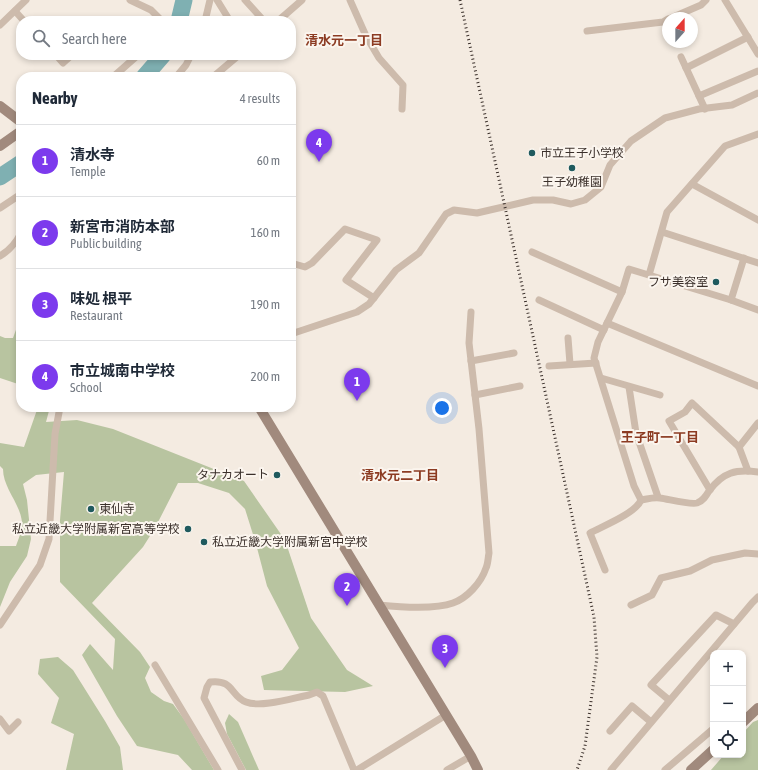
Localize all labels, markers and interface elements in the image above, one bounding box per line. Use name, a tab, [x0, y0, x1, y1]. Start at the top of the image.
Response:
north arrow	[662, 12, 698, 48]
search box	[16, 16, 296, 60]
icon: search	[30, 27, 52, 49]
text: Search here	[62, 30, 127, 47]
district label: 清水元一丁目	[305, 33, 383, 48]
text: Nearby	[32, 88, 78, 108]
text: 4 results	[240, 91, 280, 106]
pin: 4	[306, 129, 332, 162]
text: 清水寺	[70, 146, 115, 163]
place label: 市立王子小学校	[540, 146, 624, 160]
marker: 市立王子小学校	[527, 148, 537, 158]
text: 1	[42, 153, 48, 168]
text: 60 m	[257, 153, 280, 168]
marker: 王子幼稚園	[567, 163, 577, 173]
text: Temple	[70, 164, 106, 179]
place label: 王子幼稚園	[542, 175, 602, 189]
text: 新宮市消防本部	[70, 218, 175, 235]
text: 2	[42, 225, 48, 240]
text: 160 m	[251, 225, 280, 240]
text: Public building	[70, 236, 142, 251]
place label: フサ美容室	[648, 275, 708, 289]
marker: フサ美容室	[711, 277, 721, 287]
text: 味処 根平	[70, 290, 132, 307]
text: 3	[42, 297, 48, 312]
text: 190 m	[251, 297, 280, 312]
text: Restaurant	[70, 308, 123, 323]
text: 市立城南中学校	[70, 362, 175, 379]
pin: 1	[344, 368, 370, 401]
text: 4	[42, 369, 48, 384]
text: 200 m	[251, 369, 280, 384]
text: School	[70, 380, 102, 395]
your location	[432, 398, 452, 418]
district label: 王子町一丁目	[621, 430, 699, 445]
place label: タナカオート	[197, 468, 269, 482]
district label: 清水元二丁目	[361, 468, 439, 483]
marker: タナカオート	[272, 470, 282, 480]
place label: 東仙寺	[99, 502, 135, 516]
marker: 東仙寺	[86, 504, 96, 514]
place label: 私立近畿大学附属新宮高等学校	[12, 522, 180, 536]
marker: 私立近畿大学附属新宮高等学校	[183, 524, 193, 534]
place label: 私立近畿大学附属新宮中学校	[212, 535, 368, 549]
marker: 私立近畿大学附属新宮中学校	[199, 537, 209, 547]
pin: 2	[334, 573, 360, 606]
pin: 3	[432, 635, 458, 668]
map controls	[710, 650, 746, 758]
button: +	[710, 650, 746, 686]
button: −	[710, 686, 746, 722]
button: locate	[710, 722, 746, 758]

